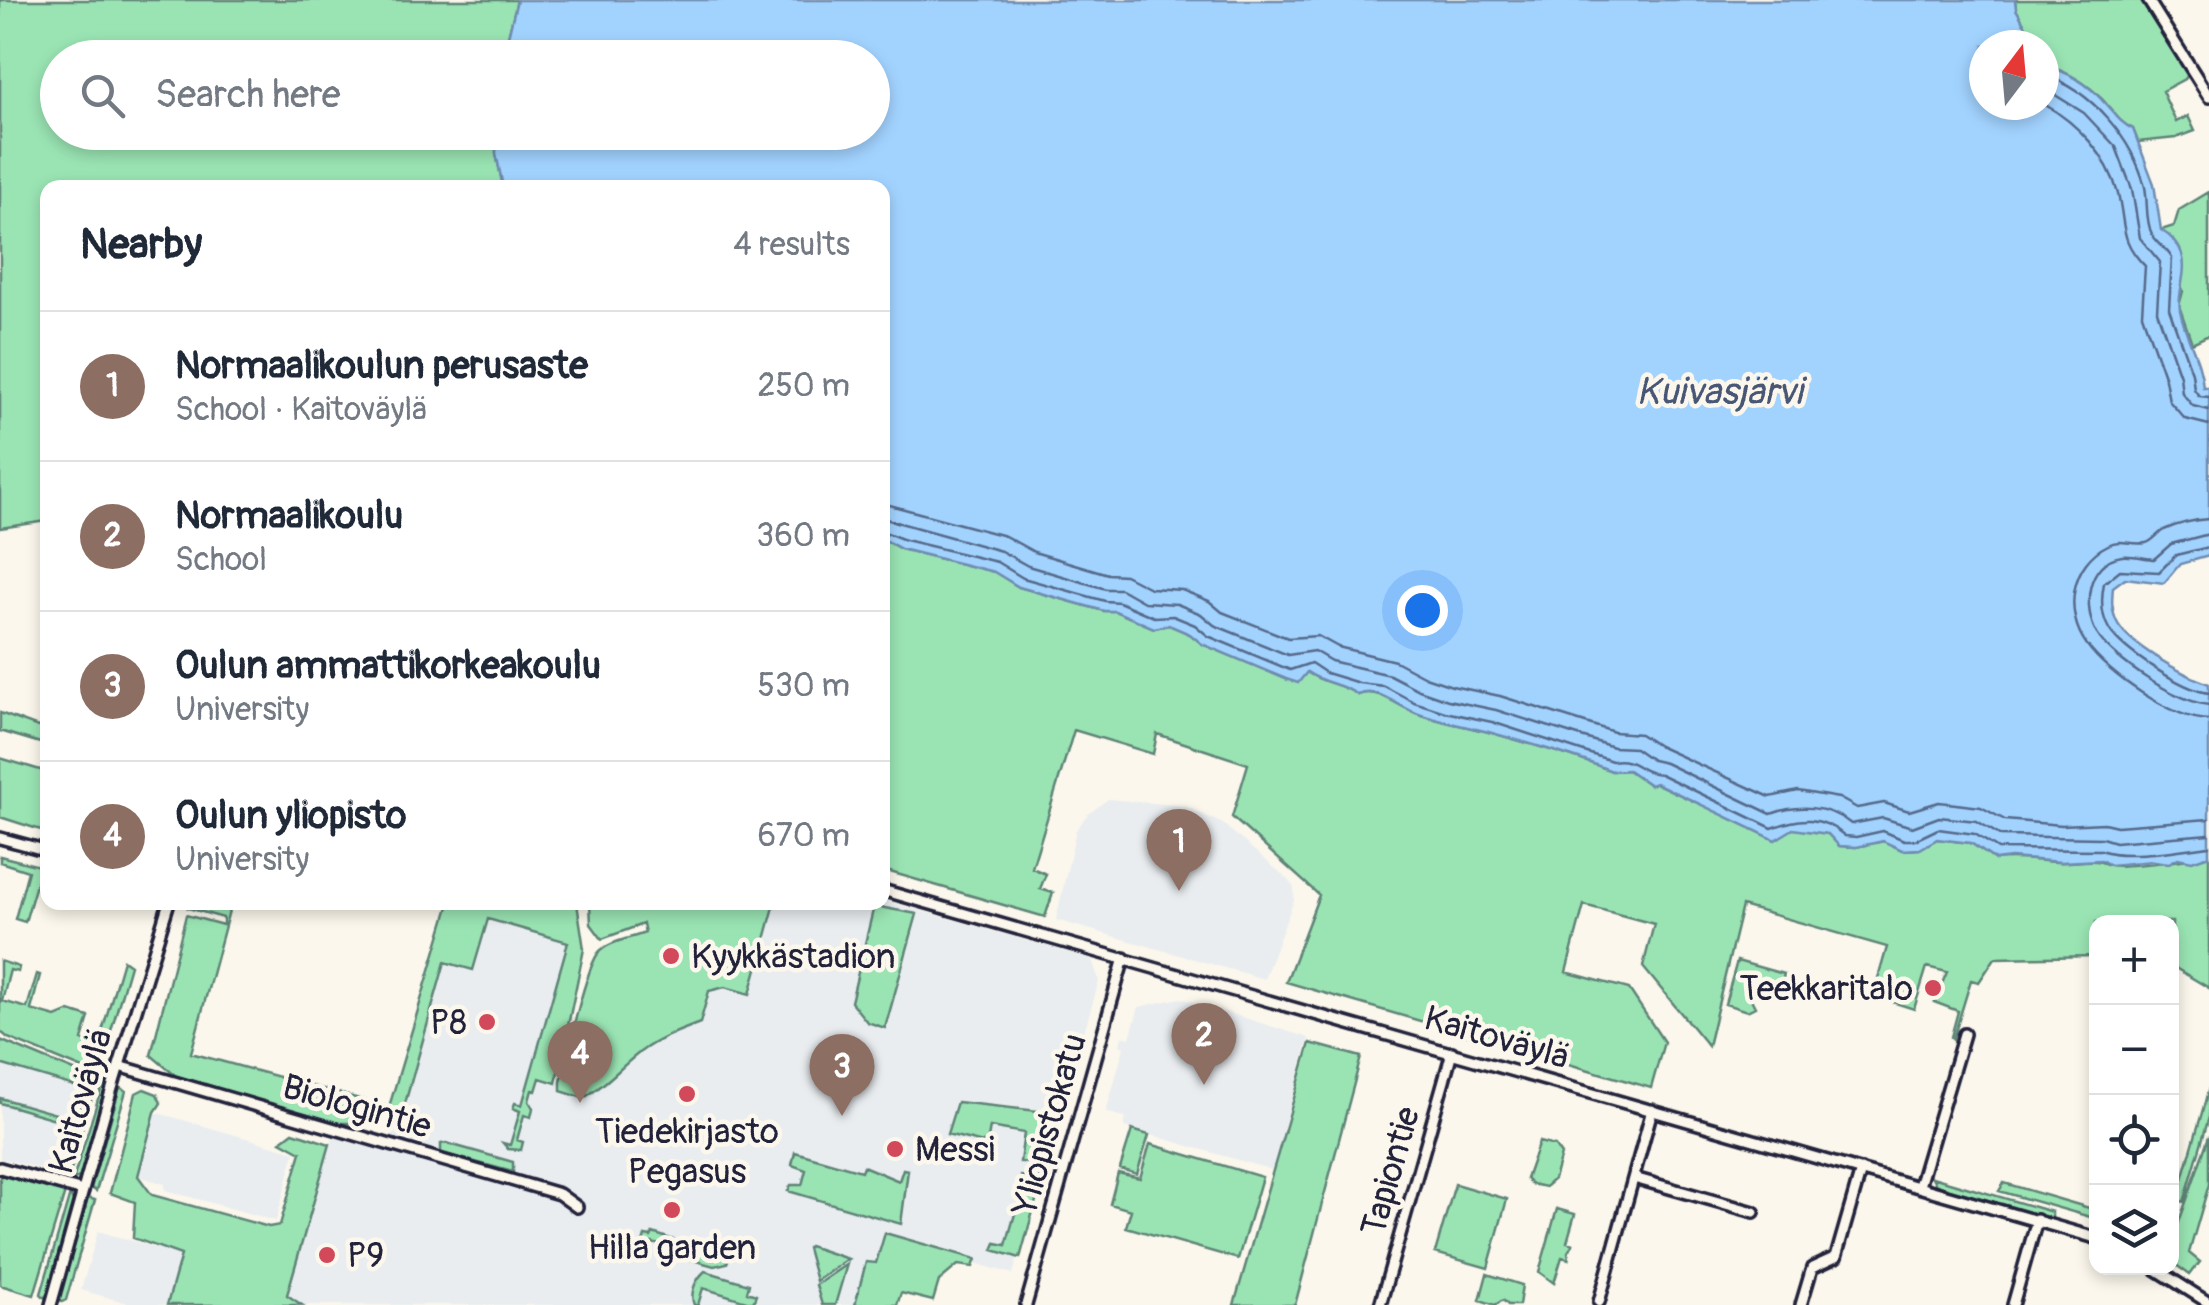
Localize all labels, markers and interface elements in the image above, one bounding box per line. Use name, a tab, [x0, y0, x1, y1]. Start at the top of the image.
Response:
north arrow	[1969, 30, 2059, 120]
search box	[40, 40, 890, 150]
icon: search	[75, 68, 130, 123]
text: Search here	[155, 71, 341, 119]
text: Nearby	[80, 219, 202, 271]
text: 4 results	[733, 225, 850, 265]
text: Normaalikoulun perusaste	[175, 342, 588, 390]
text: 1	[106, 366, 119, 406]
text: 250 m	[758, 366, 850, 406]
water label: Kuivasjärvi	[1636, 368, 1807, 416]
text: School · Kaitoväylä	[175, 390, 427, 430]
text: Normaalikoulu	[175, 492, 403, 540]
text: 2	[104, 516, 121, 556]
text: 360 m	[756, 516, 850, 556]
text: School	[175, 540, 267, 580]
your location	[1397, 585, 1448, 636]
text: Oulun ammattikorkeakoulu	[175, 642, 601, 690]
text: 3	[104, 666, 121, 706]
text: 530 m	[758, 666, 850, 706]
text: University	[175, 690, 309, 730]
text: Oulun yliopisto	[175, 792, 406, 840]
pin: 1	[1146, 808, 1212, 891]
text: 4	[103, 816, 122, 856]
text: 670 m	[758, 816, 850, 856]
text: University	[175, 840, 309, 880]
map controls	[2089, 915, 2179, 1275]
button: +	[2089, 915, 2179, 1005]
place label: Kyykkästadion	[691, 935, 896, 979]
marker: Kyykkästadion	[660, 945, 682, 967]
place label: Teekkaritalo	[1739, 967, 1913, 1011]
marker: Teekkaritalo	[1922, 977, 1944, 999]
street label: Kaitoväylä	[1419, 996, 1574, 1080]
place label: P8	[430, 1001, 467, 1045]
pin: 2	[1172, 1002, 1236, 1085]
button: −	[2089, 1005, 2179, 1095]
marker: P8	[476, 1011, 498, 1033]
pin: 4	[548, 1020, 612, 1103]
street label: Kaitoväylä	[39, 1024, 123, 1179]
street label: Yliopistokatu	[1003, 1028, 1097, 1221]
pin: 3	[810, 1034, 874, 1116]
street label: Biologintie	[277, 1065, 436, 1149]
marker: Tiedekirjasto Pegasus	[676, 1083, 698, 1105]
button: locate	[2089, 1095, 2179, 1185]
street label: Tapiontie	[1352, 1102, 1430, 1241]
place label: Tiedekirjasto Pegasus	[595, 1110, 779, 1194]
place label: Messi	[915, 1128, 995, 1172]
marker: Messi	[884, 1138, 906, 1160]
button: layers	[2089, 1185, 2179, 1275]
marker: Hilla garden	[661, 1199, 683, 1221]
place label: Hilla garden	[588, 1226, 756, 1270]
place label: P9	[347, 1234, 384, 1278]
marker: P9	[316, 1244, 338, 1266]

